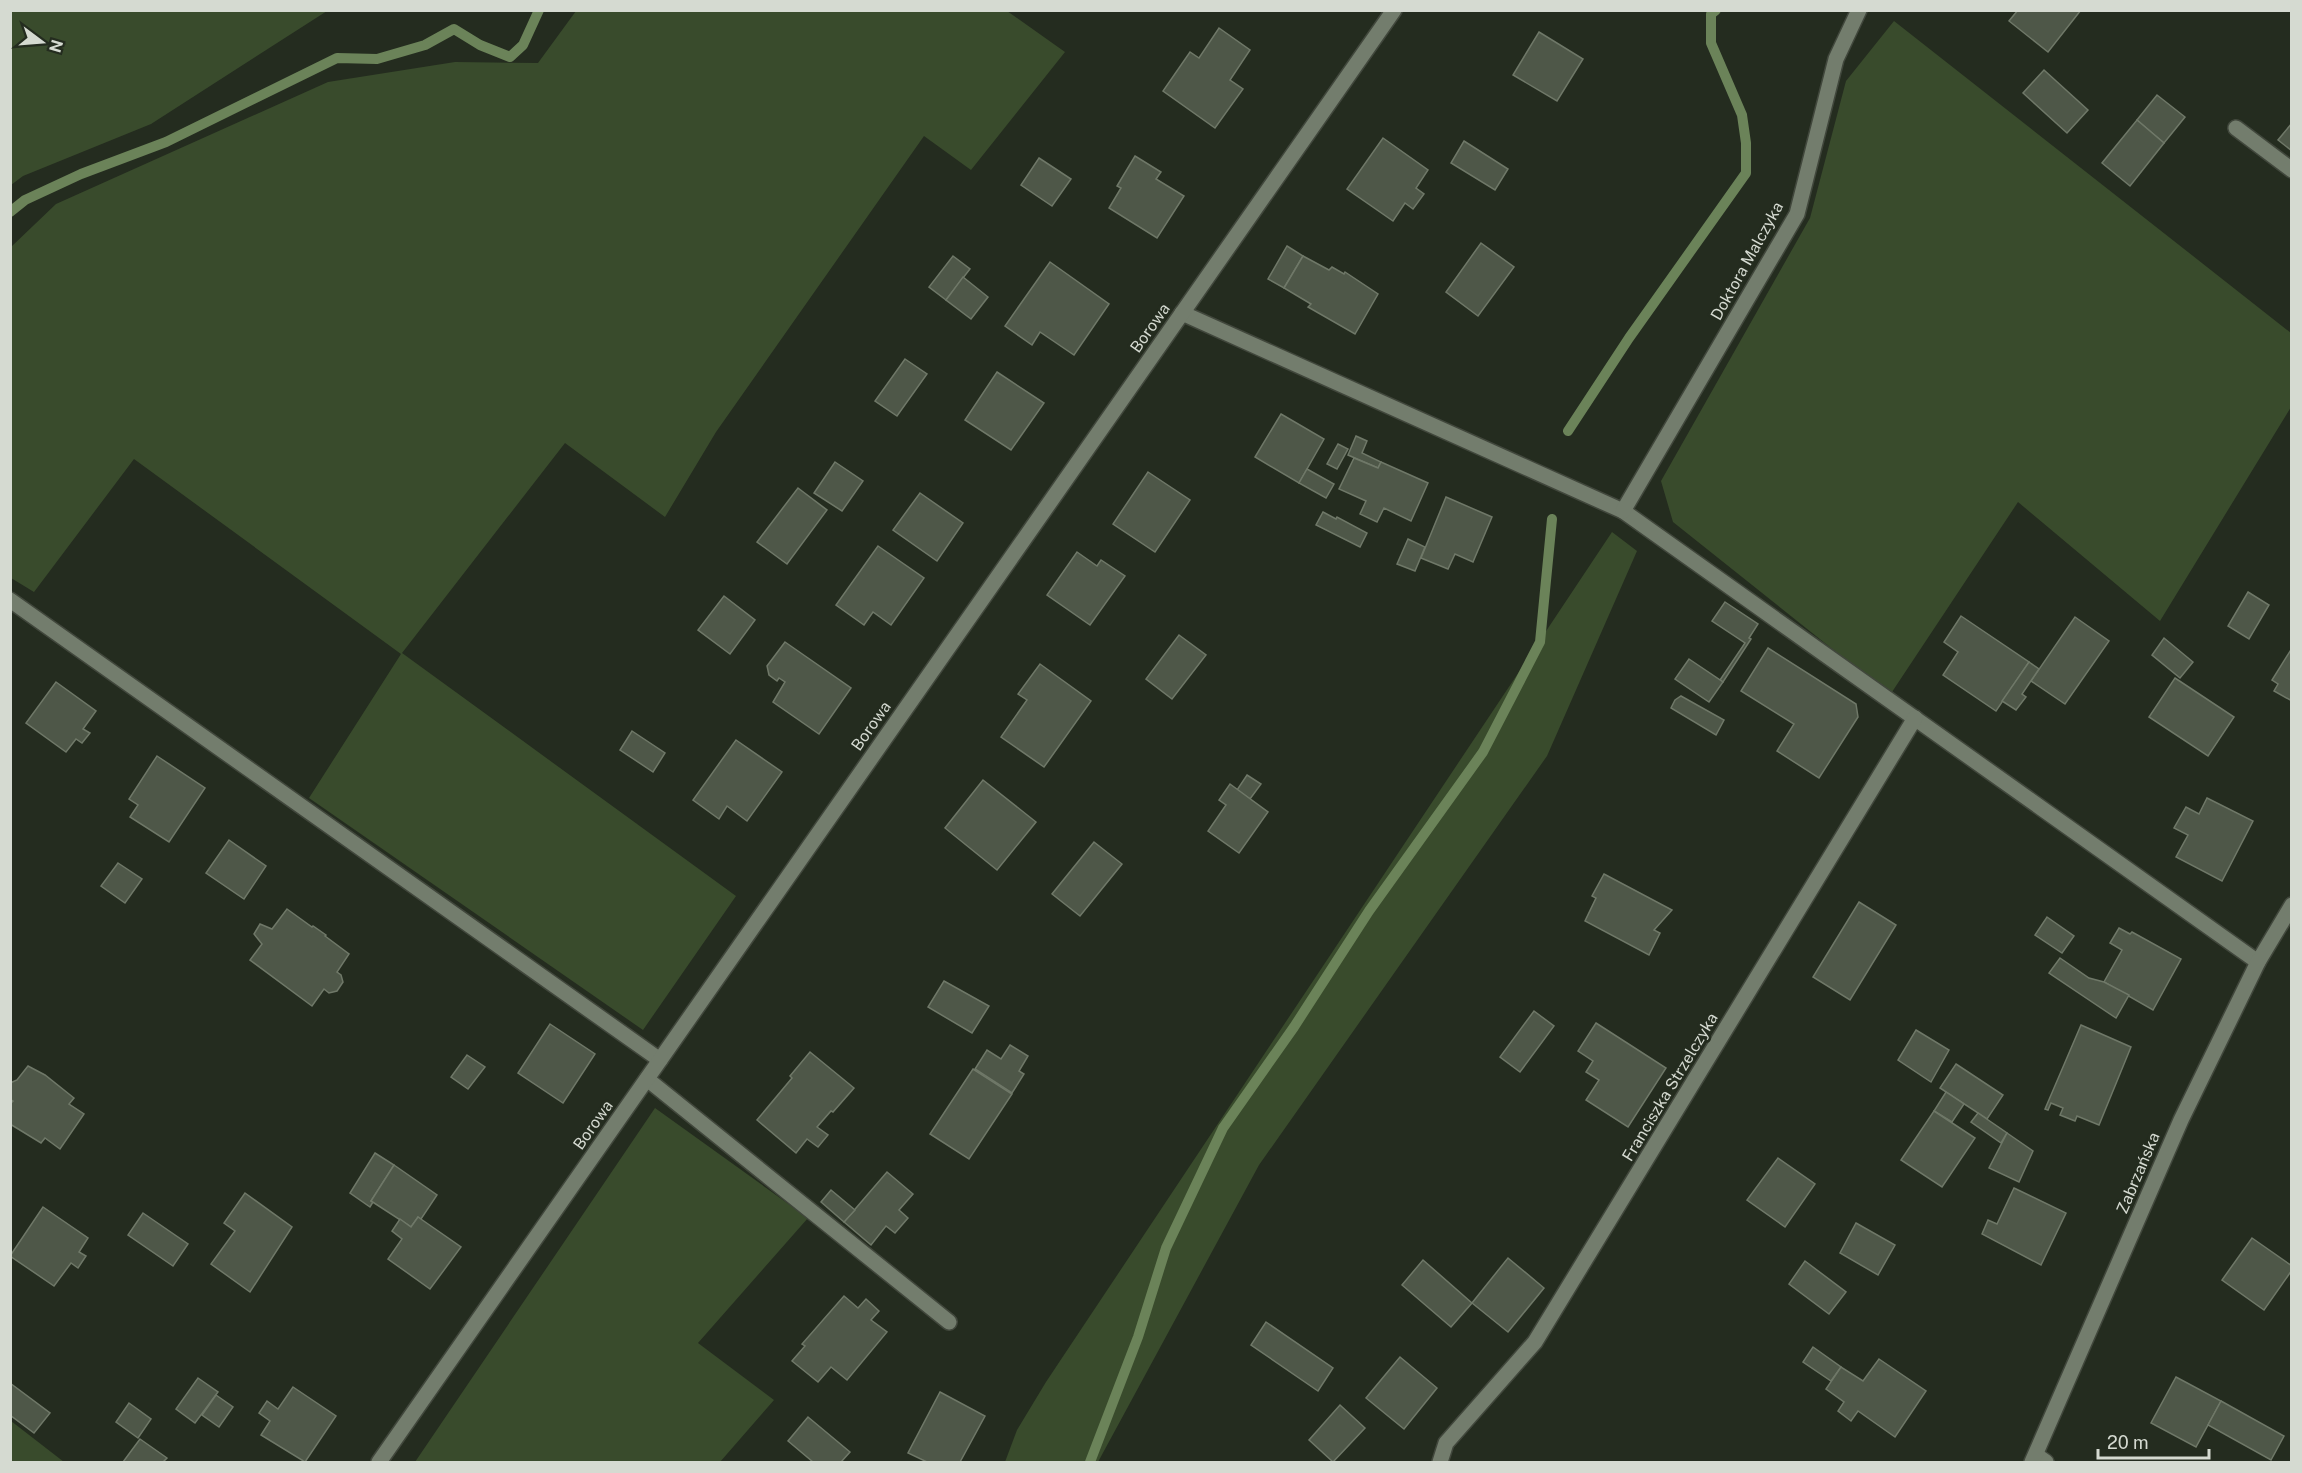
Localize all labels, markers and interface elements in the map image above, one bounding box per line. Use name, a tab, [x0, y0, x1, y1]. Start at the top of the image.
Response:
north arrow	[12, 12, 72, 72]
text: N	[45, 37, 67, 55]
street label: Doktora Malczyka	[1707, 199, 1787, 323]
street label: Borowa	[1126, 300, 1174, 356]
street label: Borowa	[847, 698, 895, 754]
street label: Franciszka Strzelczyka	[1618, 1009, 1722, 1165]
street label: Borowa	[569, 1097, 617, 1153]
street label: Zabrzańska	[2112, 1129, 2164, 1217]
scale bar	[2098, 1422, 2209, 1460]
text: 20 m	[2107, 1432, 2149, 1453]

